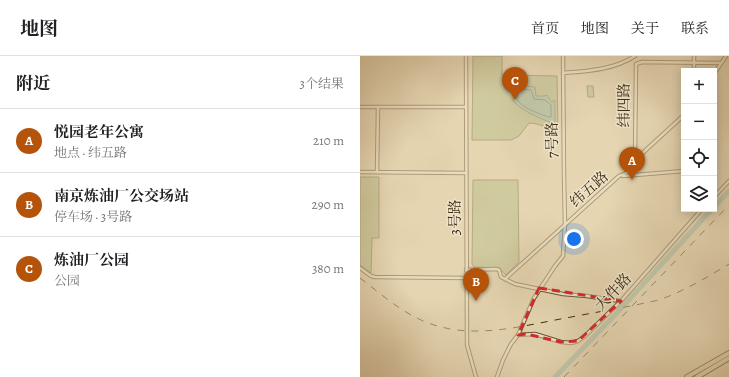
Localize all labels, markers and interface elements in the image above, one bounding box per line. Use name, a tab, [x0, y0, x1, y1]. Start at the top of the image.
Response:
text: 地图	[20, 16, 58, 42]
text: 首页	[531, 19, 559, 38]
text: 地图	[581, 19, 609, 38]
text: 关于	[631, 19, 659, 38]
text: 联系	[681, 19, 709, 38]
pin: C	[502, 67, 528, 100]
map controls	[681, 68, 717, 212]
button: +	[681, 68, 717, 104]
text: 附近	[16, 72, 50, 95]
text: 3个结果	[300, 75, 344, 92]
street label: 纬四路	[614, 82, 634, 128]
button: −	[681, 104, 717, 140]
text: 悦园老年公寓	[54, 122, 144, 142]
street label: 7号路	[542, 122, 562, 158]
text: A	[25, 132, 33, 149]
text: 210 m	[313, 132, 344, 149]
button: locate	[681, 140, 717, 176]
text: 地点 · 纬五路	[54, 144, 127, 161]
pin: A	[619, 147, 645, 180]
street label: 纬五路	[566, 167, 612, 211]
button: layers	[681, 176, 717, 212]
text: 南京炼油厂公交场站	[54, 186, 189, 206]
text: B	[25, 196, 33, 213]
text: 290 m	[312, 196, 344, 213]
street label: 3号路	[445, 199, 465, 235]
text: 停车场 · 3号路	[54, 208, 132, 225]
your location	[564, 229, 584, 249]
text: 炼油厂公园	[54, 250, 129, 270]
text: C	[25, 260, 33, 277]
text: 380 m	[312, 260, 344, 277]
pin: B	[463, 268, 489, 301]
street label: 大件路	[590, 269, 636, 315]
text: 公园	[54, 272, 80, 289]

